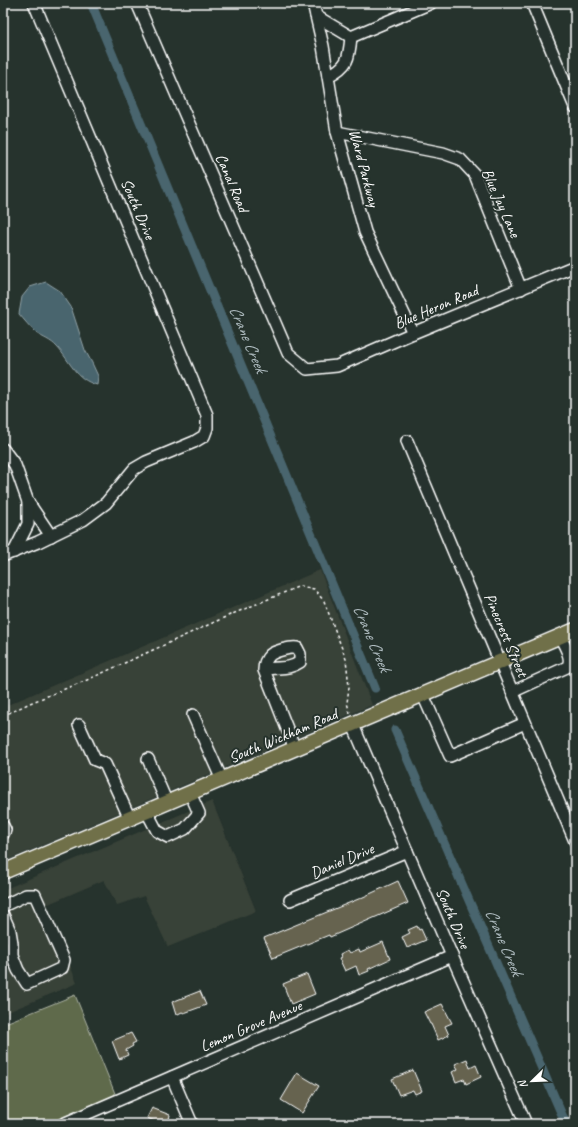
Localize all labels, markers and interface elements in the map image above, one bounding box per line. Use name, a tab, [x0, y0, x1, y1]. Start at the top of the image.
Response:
street label: Ward Parkway	[344, 127, 384, 210]
street label: Canal Road	[211, 151, 254, 218]
street label: Blue Jay Lane	[477, 166, 526, 242]
street label: South Drive	[116, 176, 160, 244]
street label: Blue Heron Road	[391, 279, 483, 334]
water label: Crane Creek	[225, 303, 272, 378]
street label: Pinecrest Street	[479, 590, 533, 681]
water label: Crane Creek	[349, 602, 396, 677]
street label: South Wickham Road	[226, 703, 343, 768]
street label: Daniel Drive	[307, 838, 378, 883]
street label: South Drive	[431, 885, 475, 953]
water label: Crane Creek	[481, 906, 528, 981]
street label: Lemon Grove Avenue	[197, 995, 306, 1056]
north arrow	[512, 1061, 552, 1101]
text: N	[514, 1077, 531, 1091]

